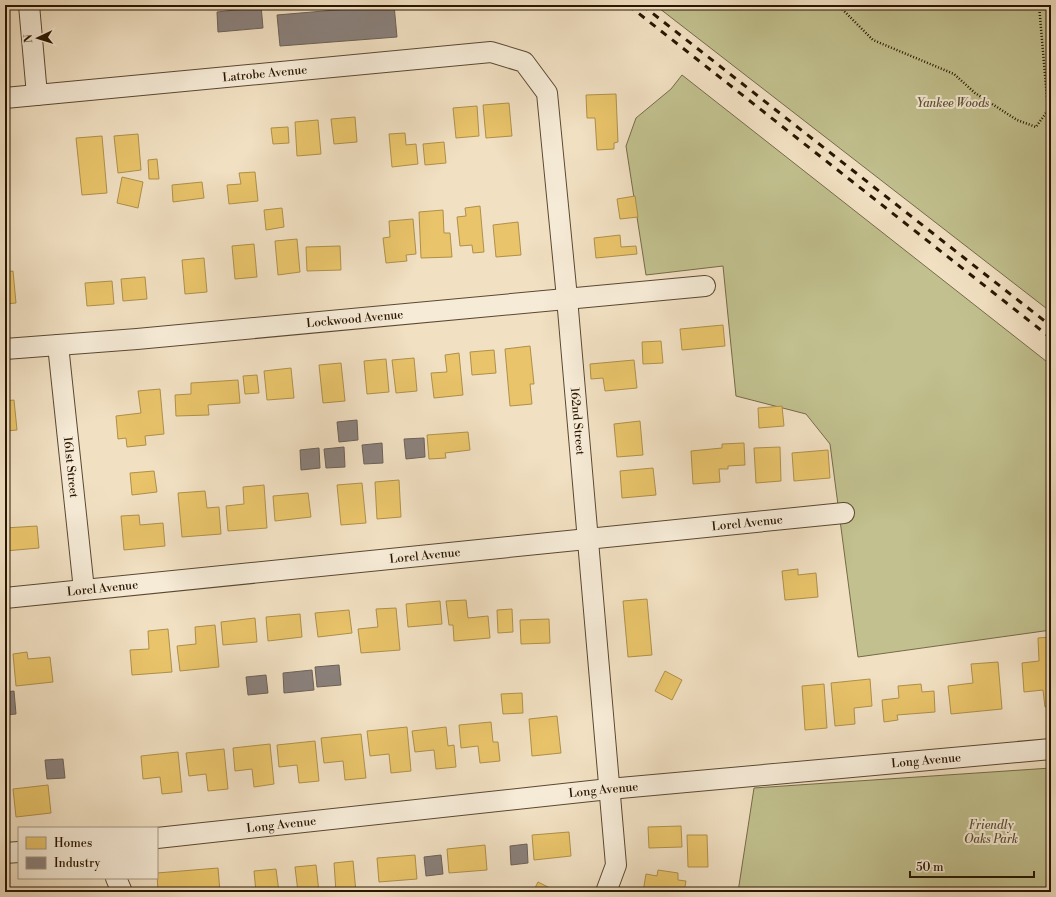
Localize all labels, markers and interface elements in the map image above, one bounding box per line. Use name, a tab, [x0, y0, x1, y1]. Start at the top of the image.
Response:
north arrow	[18, 18, 58, 58]
text: N	[22, 34, 36, 43]
street label: Latrobe Avenue	[222, 62, 308, 85]
park label: Yankee Woods	[917, 96, 990, 111]
street label: Lockwood Avenue	[305, 307, 404, 331]
street label: 162nd Street	[567, 387, 588, 457]
street label: 161st Street	[60, 436, 82, 499]
street label: Lorel Avenue	[711, 512, 784, 534]
street label: Lorel Avenue	[389, 544, 461, 567]
street label: Lorel Avenue	[66, 577, 139, 599]
street label: Long Avenue	[890, 750, 962, 771]
street label: Long Avenue	[568, 779, 639, 801]
street label: Long Avenue	[246, 813, 317, 836]
park label: Friendly Oaks Park	[964, 818, 1018, 847]
legend	[18, 827, 158, 879]
text: Homes	[54, 836, 92, 851]
scale bar	[910, 853, 1034, 879]
text: Industry	[54, 856, 101, 871]
text: 50 m	[916, 860, 944, 875]

